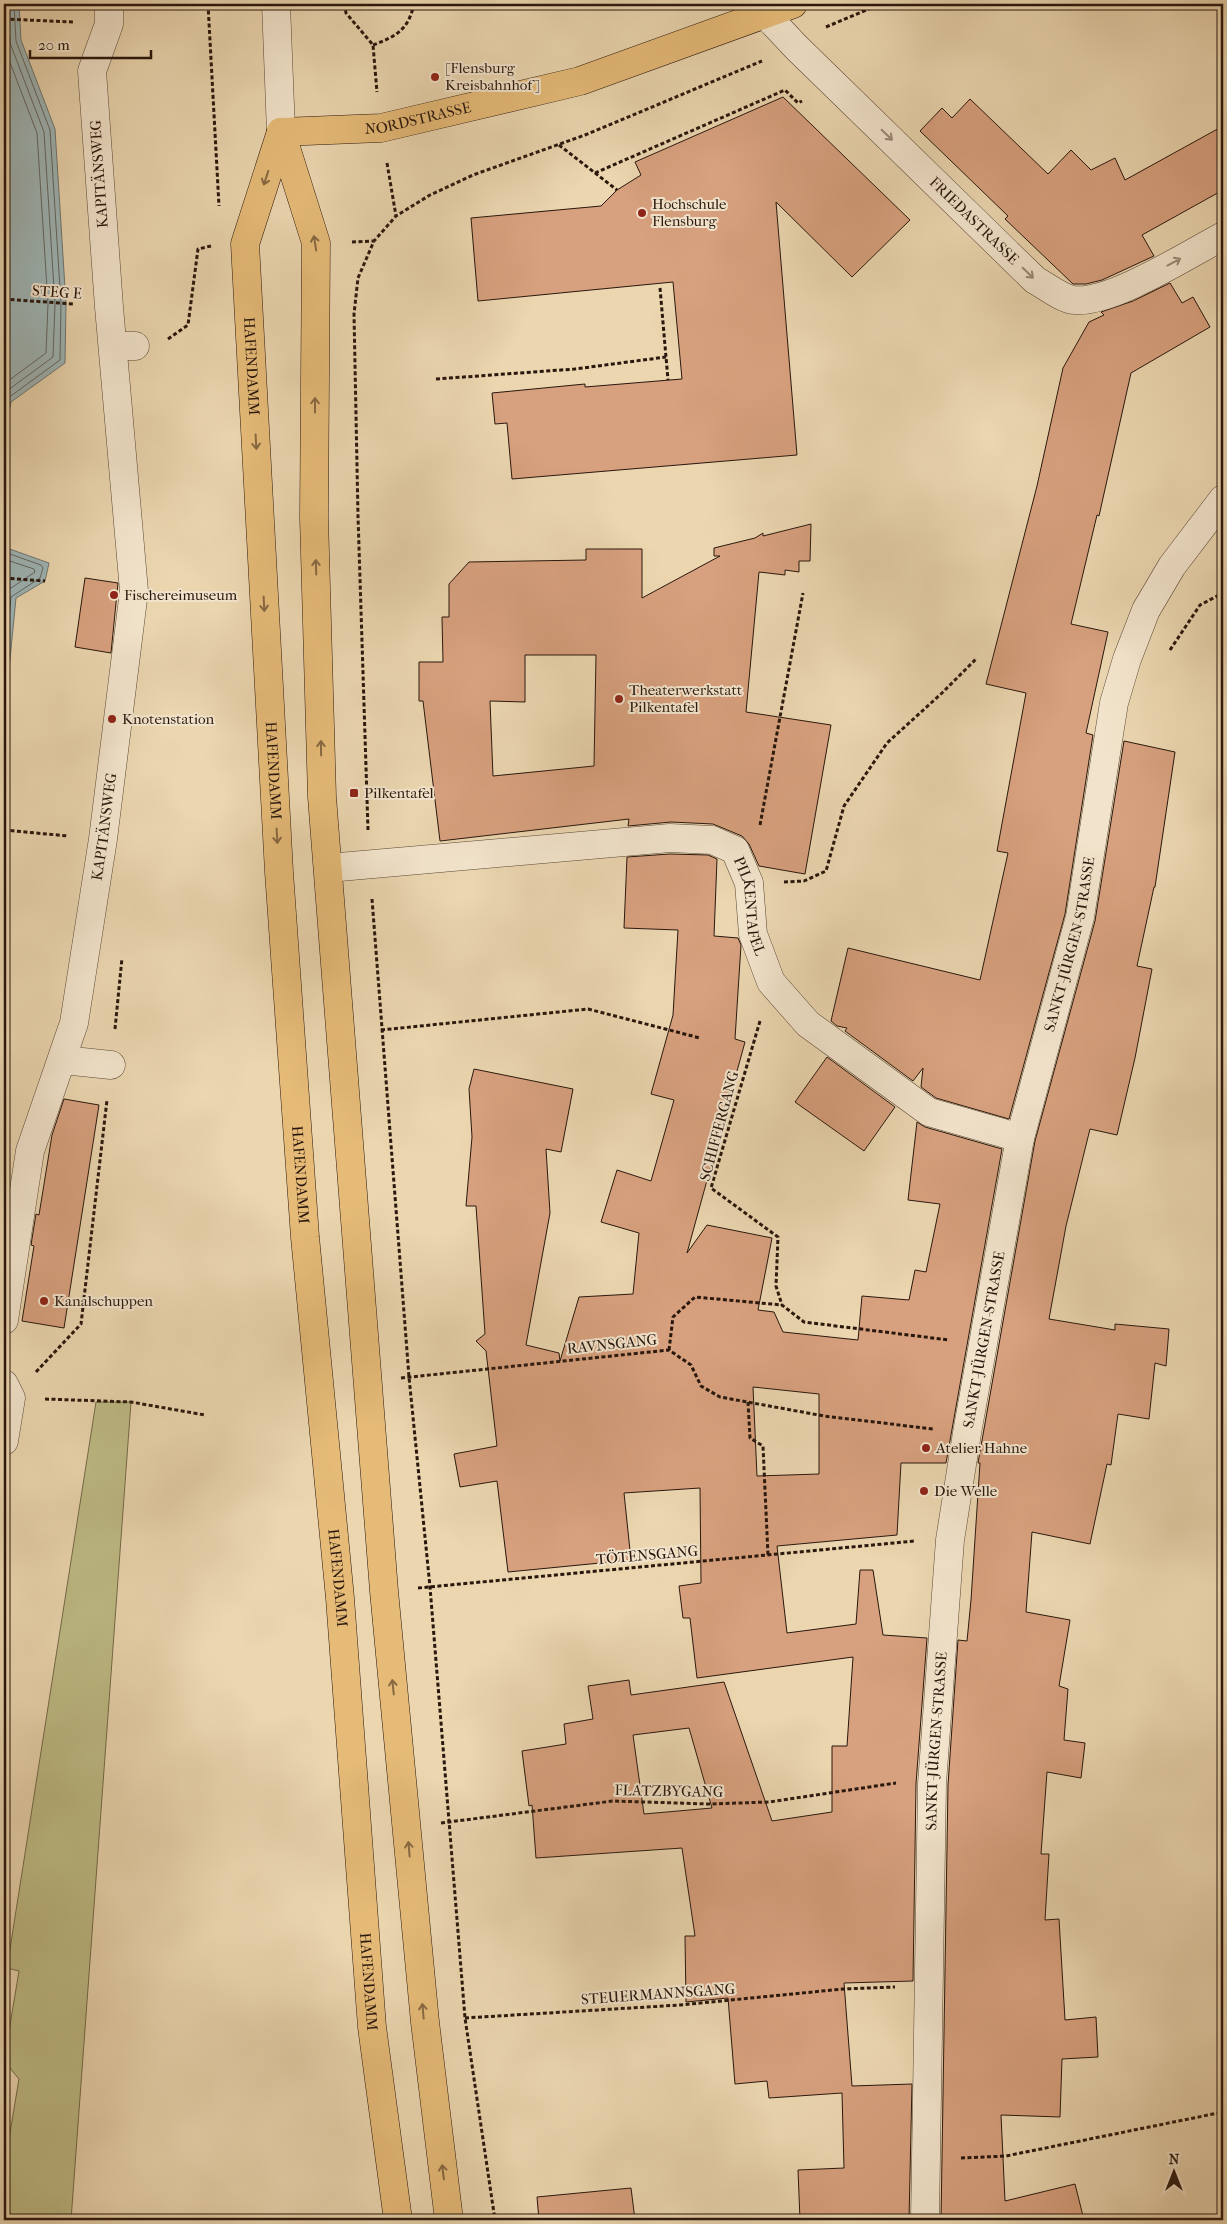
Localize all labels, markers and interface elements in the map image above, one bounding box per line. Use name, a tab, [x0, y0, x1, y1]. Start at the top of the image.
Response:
scale bar	[30, 28, 151, 60]
text: 20 m	[38, 36, 70, 54]
place label: [Flensburg Kreisbahnhof]	[445, 59, 540, 94]
marker: [Flensburg Kreisbahnhof]	[429, 71, 441, 83]
street label: NORDSTRASSE	[364, 98, 473, 138]
street label: KAPITÄNSWEG	[86, 119, 112, 229]
one-way arrow	[881, 129, 893, 141]
one-way arrow	[261, 170, 271, 186]
street label: FRIEDASTRASSE	[926, 173, 1023, 268]
place label: Hochschule Flensburg	[652, 195, 727, 230]
marker: Hochschule Flensburg	[636, 207, 648, 219]
one-way arrow	[309, 235, 319, 251]
one-way arrow	[1166, 257, 1181, 266]
one-way arrow	[1022, 267, 1034, 279]
street label: STEG E	[31, 281, 83, 303]
street label: HAFENDAMM	[240, 317, 263, 416]
one-way arrow	[310, 397, 320, 414]
one-way arrow	[251, 434, 260, 450]
one-way arrow	[311, 560, 320, 576]
place label: Fischereimuseum	[124, 586, 238, 604]
marker: Fischereimuseum	[108, 589, 120, 601]
one-way arrow	[260, 596, 269, 612]
place label: Theaterwerkstatt Pilkentafel	[629, 681, 743, 716]
marker: Theaterwerkstatt Pilkentafel	[613, 693, 625, 705]
place label: Knotenstation	[122, 710, 215, 728]
marker: Knotenstation	[106, 713, 118, 725]
street label: HAFENDAMM	[262, 721, 285, 821]
one-way arrow	[316, 740, 326, 756]
street label: KAPITÄNSWEG	[88, 771, 120, 882]
place label: Pilkentafel	[364, 784, 434, 802]
marker: Pilkentafel	[348, 787, 360, 799]
one-way arrow	[272, 828, 281, 844]
street label: PILKENTAFEL	[730, 854, 769, 958]
street label: SANKT-JÜRGEN-STRASSE	[1040, 855, 1098, 1034]
street label: SCHIFFERGANG	[696, 1069, 742, 1183]
street label: HAFENDAMM	[288, 1125, 313, 1225]
street label: SANKT-JÜRGEN-STRASSE	[959, 1250, 1009, 1429]
place label: Kanalschuppen	[54, 1292, 153, 1310]
marker: Kanalschuppen	[38, 1295, 50, 1307]
street label: RAVNSGANG	[566, 1330, 658, 1358]
place label: Atelier Hahne	[935, 1439, 1028, 1457]
marker: Atelier Hahne	[920, 1442, 932, 1454]
place label: Die Welle	[934, 1482, 998, 1500]
marker: Die Welle	[918, 1485, 930, 1497]
street label: HAFENDAMM	[324, 1528, 351, 1628]
street label: TÖTENSGANG	[595, 1542, 699, 1568]
street label: SANKT-JÜRGEN-STRASSE	[922, 1651, 951, 1831]
one-way arrow	[388, 1679, 398, 1695]
street label: FLATZBYGANG	[614, 1781, 724, 1801]
one-way arrow	[404, 1841, 414, 1857]
street label: HAFENDAMM	[356, 1932, 381, 2032]
street label: STEUERMANNSGANG	[580, 1980, 736, 2008]
one-way arrow	[419, 2003, 428, 2019]
north arrow	[1150, 2146, 1200, 2196]
text: N	[1169, 2151, 1180, 2168]
one-way arrow	[438, 2164, 448, 2180]

